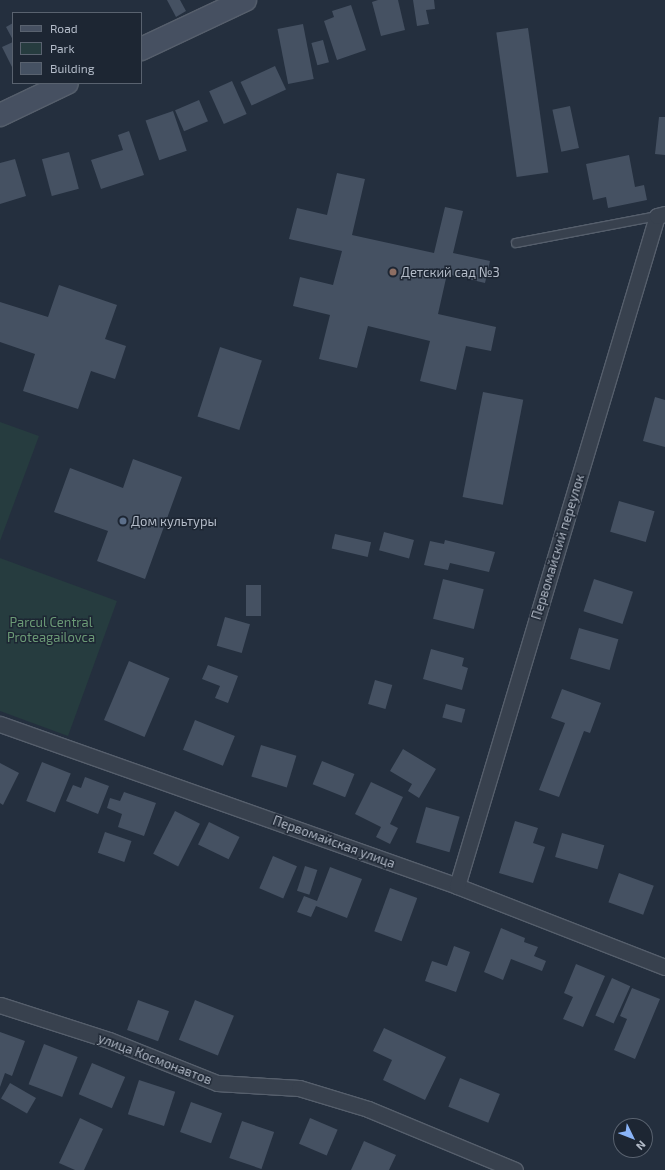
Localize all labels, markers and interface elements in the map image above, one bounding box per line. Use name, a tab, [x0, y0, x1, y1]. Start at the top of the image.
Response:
legend	[12, 12, 142, 84]
text: Road	[50, 21, 78, 35]
text: Park	[50, 41, 75, 55]
text: Building	[50, 61, 94, 75]
place label: Детский сад №3	[401, 264, 500, 280]
marker: Детский сад №3	[388, 267, 398, 277]
street label: Первомайский переулок	[528, 472, 588, 622]
place label: Дом культуры	[131, 513, 217, 529]
marker: Дом культуры	[118, 516, 128, 526]
park label: Parcul Central Proteagailovca	[7, 615, 95, 646]
street label: Первомайская улица	[271, 813, 397, 871]
street label: улица Космонавтов	[96, 1030, 214, 1088]
north arrow	[613, 1118, 653, 1158]
text: N	[634, 1138, 649, 1153]

